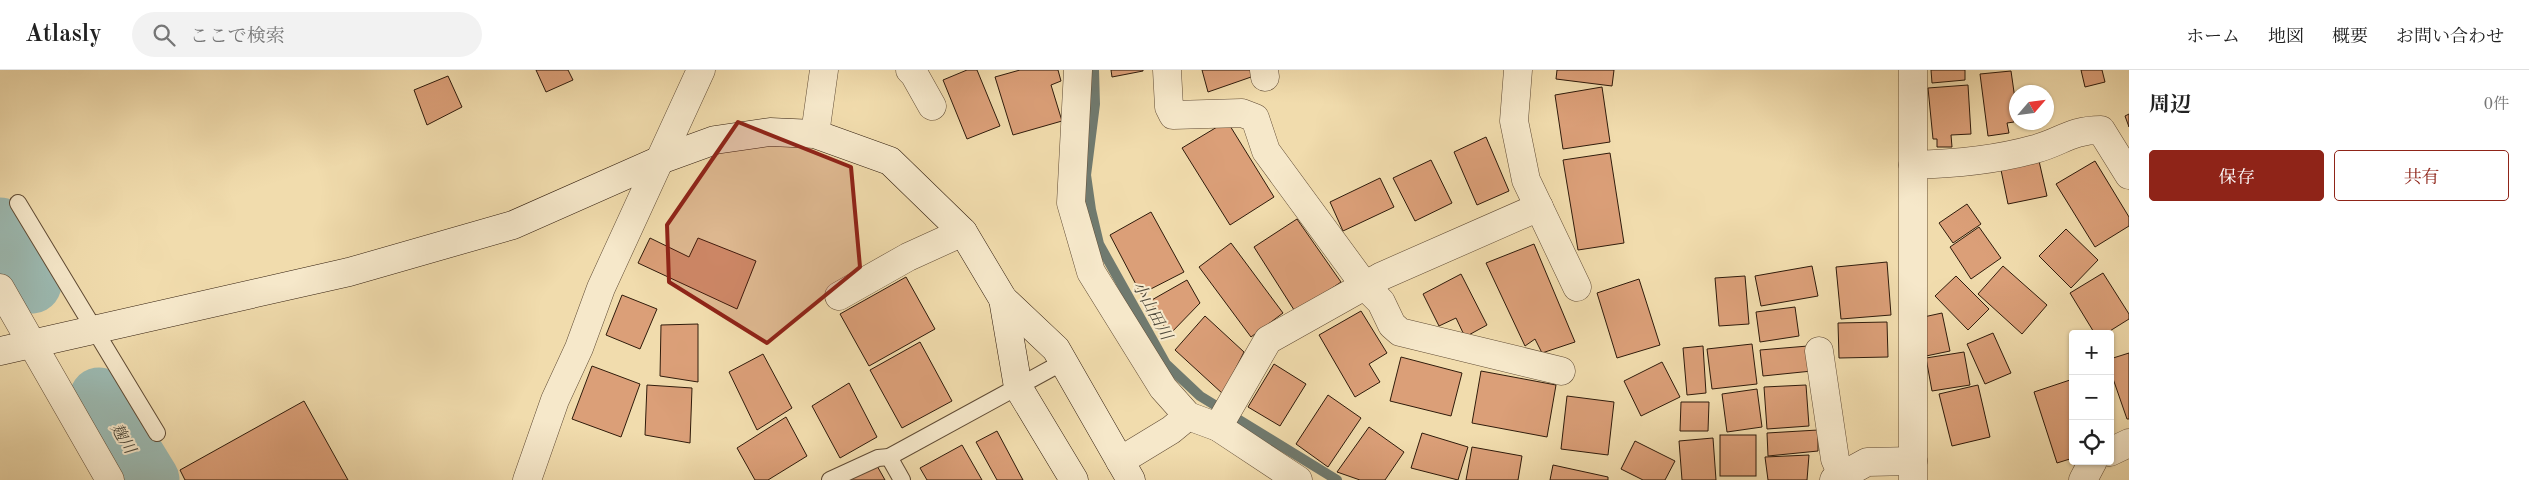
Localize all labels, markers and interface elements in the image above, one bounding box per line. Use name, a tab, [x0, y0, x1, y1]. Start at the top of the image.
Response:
search box	[132, 12, 482, 57]
icon: search	[150, 21, 178, 49]
text: Atlasly	[25, 23, 102, 47]
text: ここで検索	[190, 28, 285, 47]
text: ホーム	[2186, 28, 2240, 46]
text: 地図	[2268, 28, 2304, 46]
text: 概要	[2332, 28, 2368, 46]
text: お問い合わせ	[2396, 28, 2504, 46]
north arrow	[2009, 85, 2054, 130]
text: 周辺	[2149, 95, 2191, 116]
text: 0件	[2484, 97, 2509, 113]
button: 保存	[2149, 150, 2324, 201]
button: 共有	[2334, 150, 2509, 201]
water label: 小山田川	[1129, 278, 1176, 345]
map controls	[2069, 330, 2114, 465]
button: +	[2069, 330, 2114, 375]
button: −	[2069, 375, 2114, 420]
water label: 麹川	[107, 420, 140, 459]
button: locate	[2069, 420, 2114, 465]

